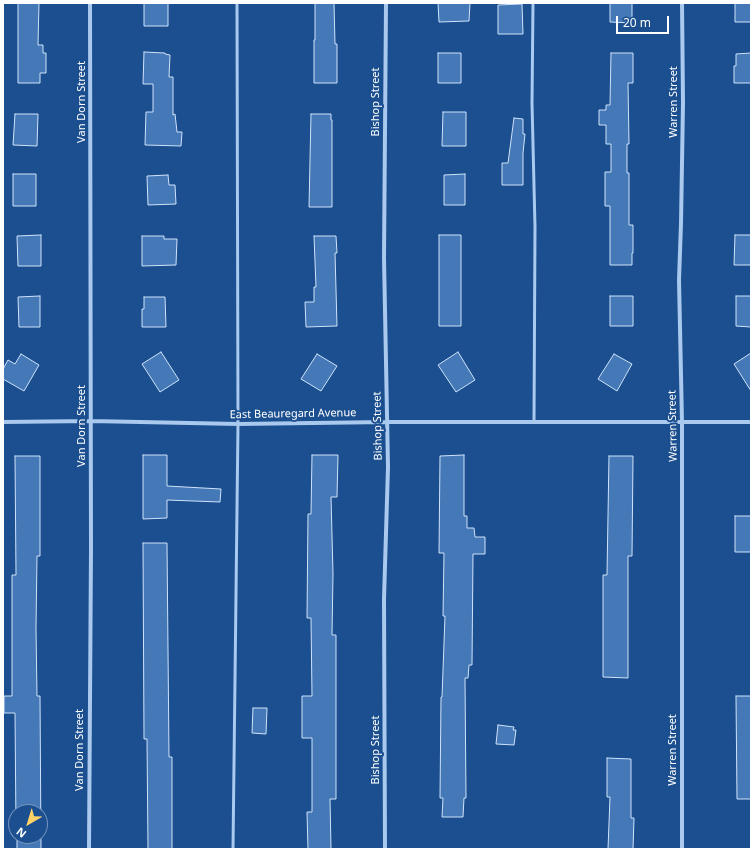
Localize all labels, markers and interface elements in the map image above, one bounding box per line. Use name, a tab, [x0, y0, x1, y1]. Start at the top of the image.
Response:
scale bar	[618, 8, 671, 34]
text: 20 m	[623, 14, 651, 31]
street label: Van Dorn Street	[75, 61, 89, 143]
street label: Warren Street	[667, 66, 681, 138]
street label: Bishop Street	[369, 67, 383, 137]
street label: Van Dorn Street	[75, 385, 89, 467]
street label: Warren Street	[666, 390, 680, 462]
street label: Bishop Street	[371, 391, 385, 461]
street label: East Beauregard Avenue	[230, 406, 356, 422]
street label: Van Dorn Street	[73, 709, 87, 791]
street label: Warren Street	[666, 714, 680, 786]
street label: Bishop Street	[369, 715, 383, 785]
north arrow	[8, 804, 48, 844]
text: N	[13, 824, 29, 842]

